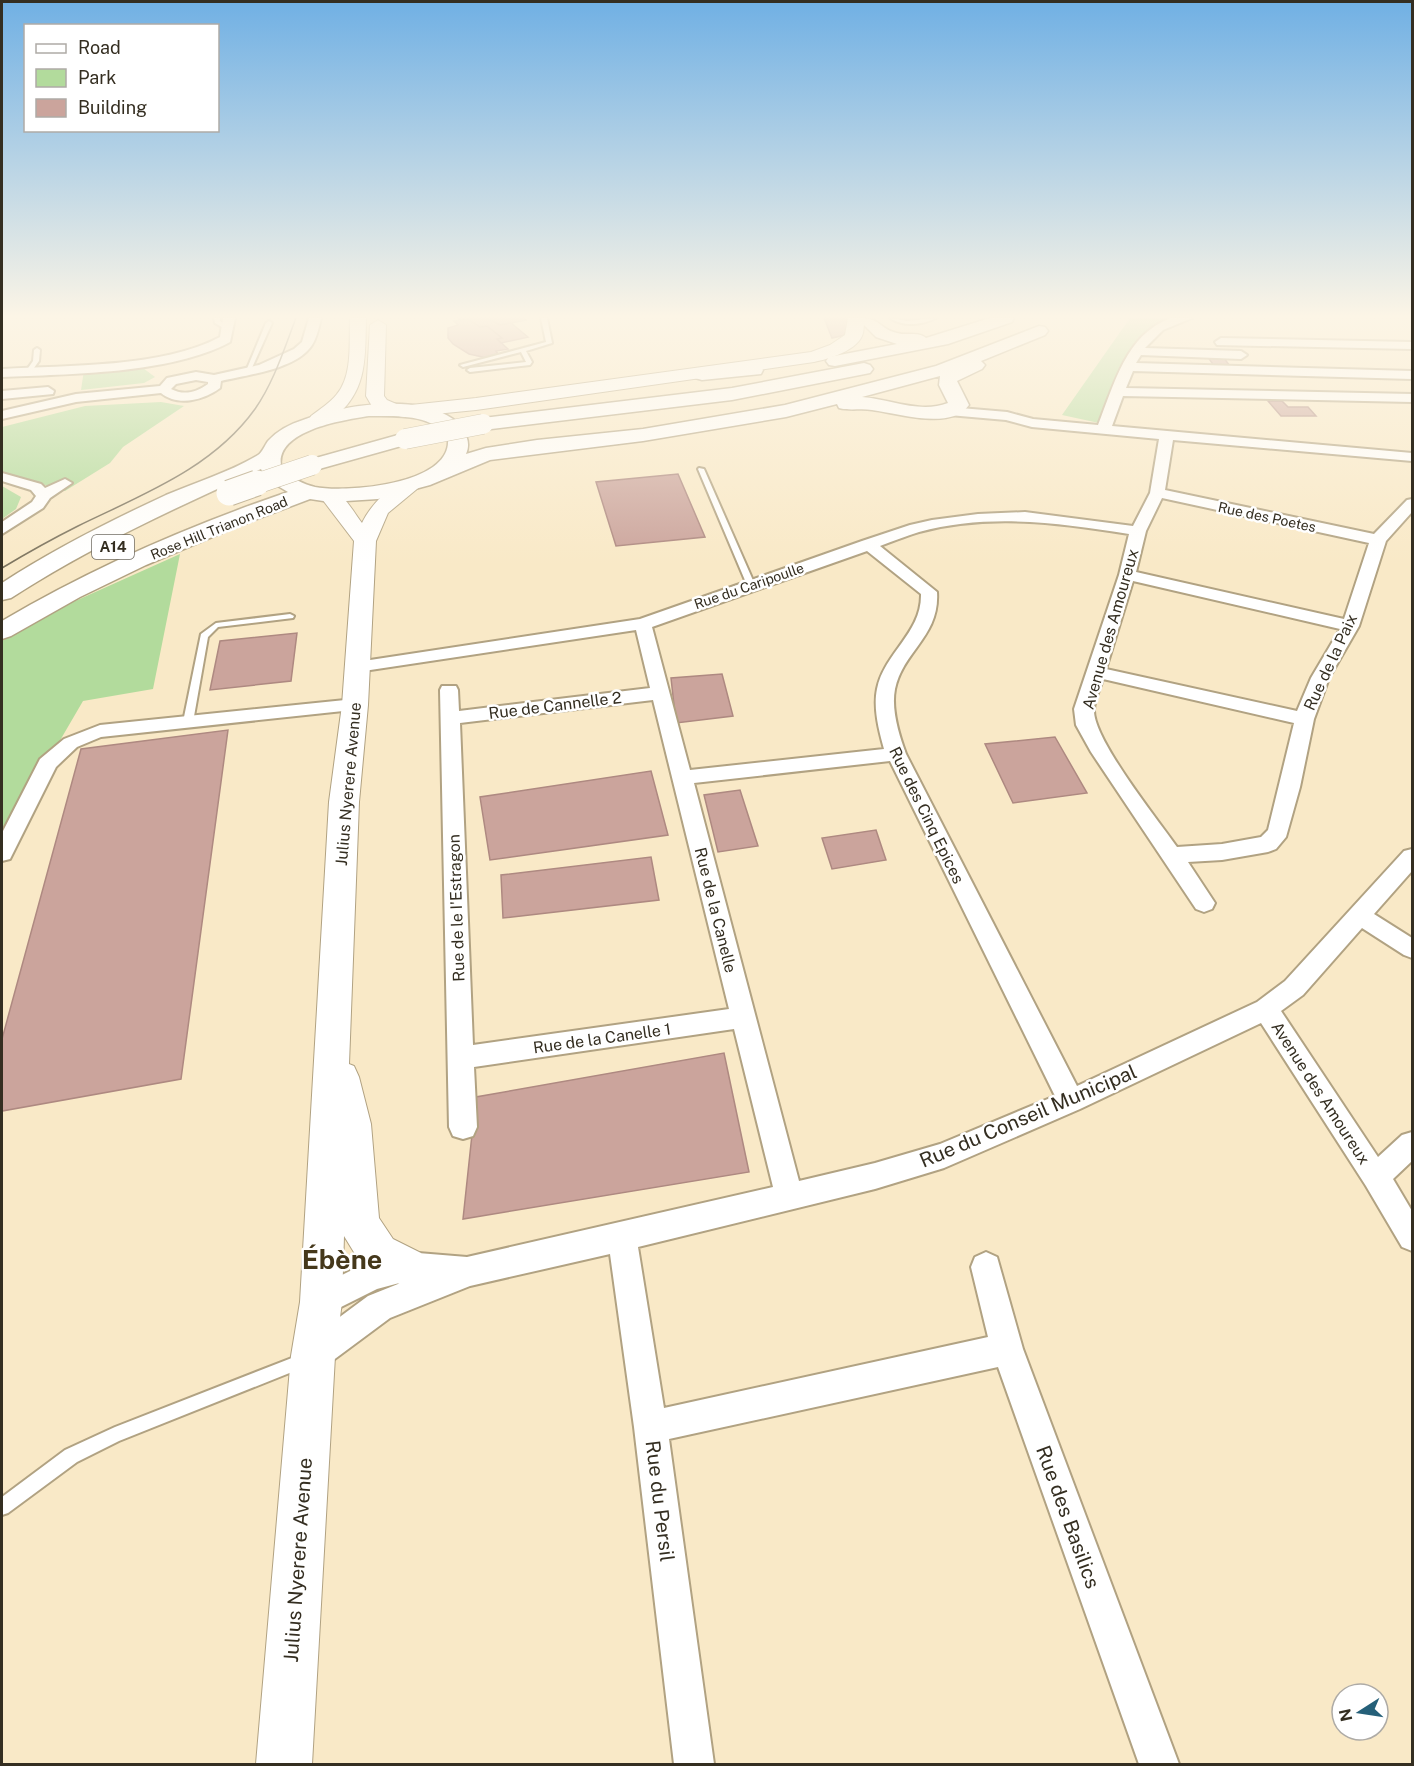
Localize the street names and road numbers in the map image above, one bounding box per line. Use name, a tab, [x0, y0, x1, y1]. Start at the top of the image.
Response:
street label: Rose Hill Trianon Road	[148, 493, 290, 563]
street label: Rue des Poetes	[1217, 499, 1317, 535]
road number: A14	[92, 535, 134, 559]
street label: Avenue des Amoureux	[1078, 547, 1143, 712]
street label: Rue du Caripoulle	[692, 560, 806, 612]
street label: Rue de la Paix	[1300, 611, 1361, 714]
street label: Rue de Cannelle 2	[488, 688, 623, 723]
street label: Julius Nyerere Avenue	[332, 701, 365, 867]
street label: Rue des Cinq Epices	[885, 744, 968, 887]
street label: Rue de le I'Estragon	[444, 834, 469, 982]
street label: Rue de la Canelle	[691, 845, 740, 975]
street label: Avenue des Amoureux	[1267, 1018, 1374, 1168]
street label: Rue de la Canelle 1	[532, 1019, 672, 1058]
street label: Rue du Conseil Municipal	[916, 1059, 1140, 1173]
street label: Rue du Persil	[641, 1439, 679, 1563]
street label: Rue des Basilics	[1031, 1442, 1105, 1592]
street label: Julius Nyerere Avenue	[279, 1457, 317, 1663]

